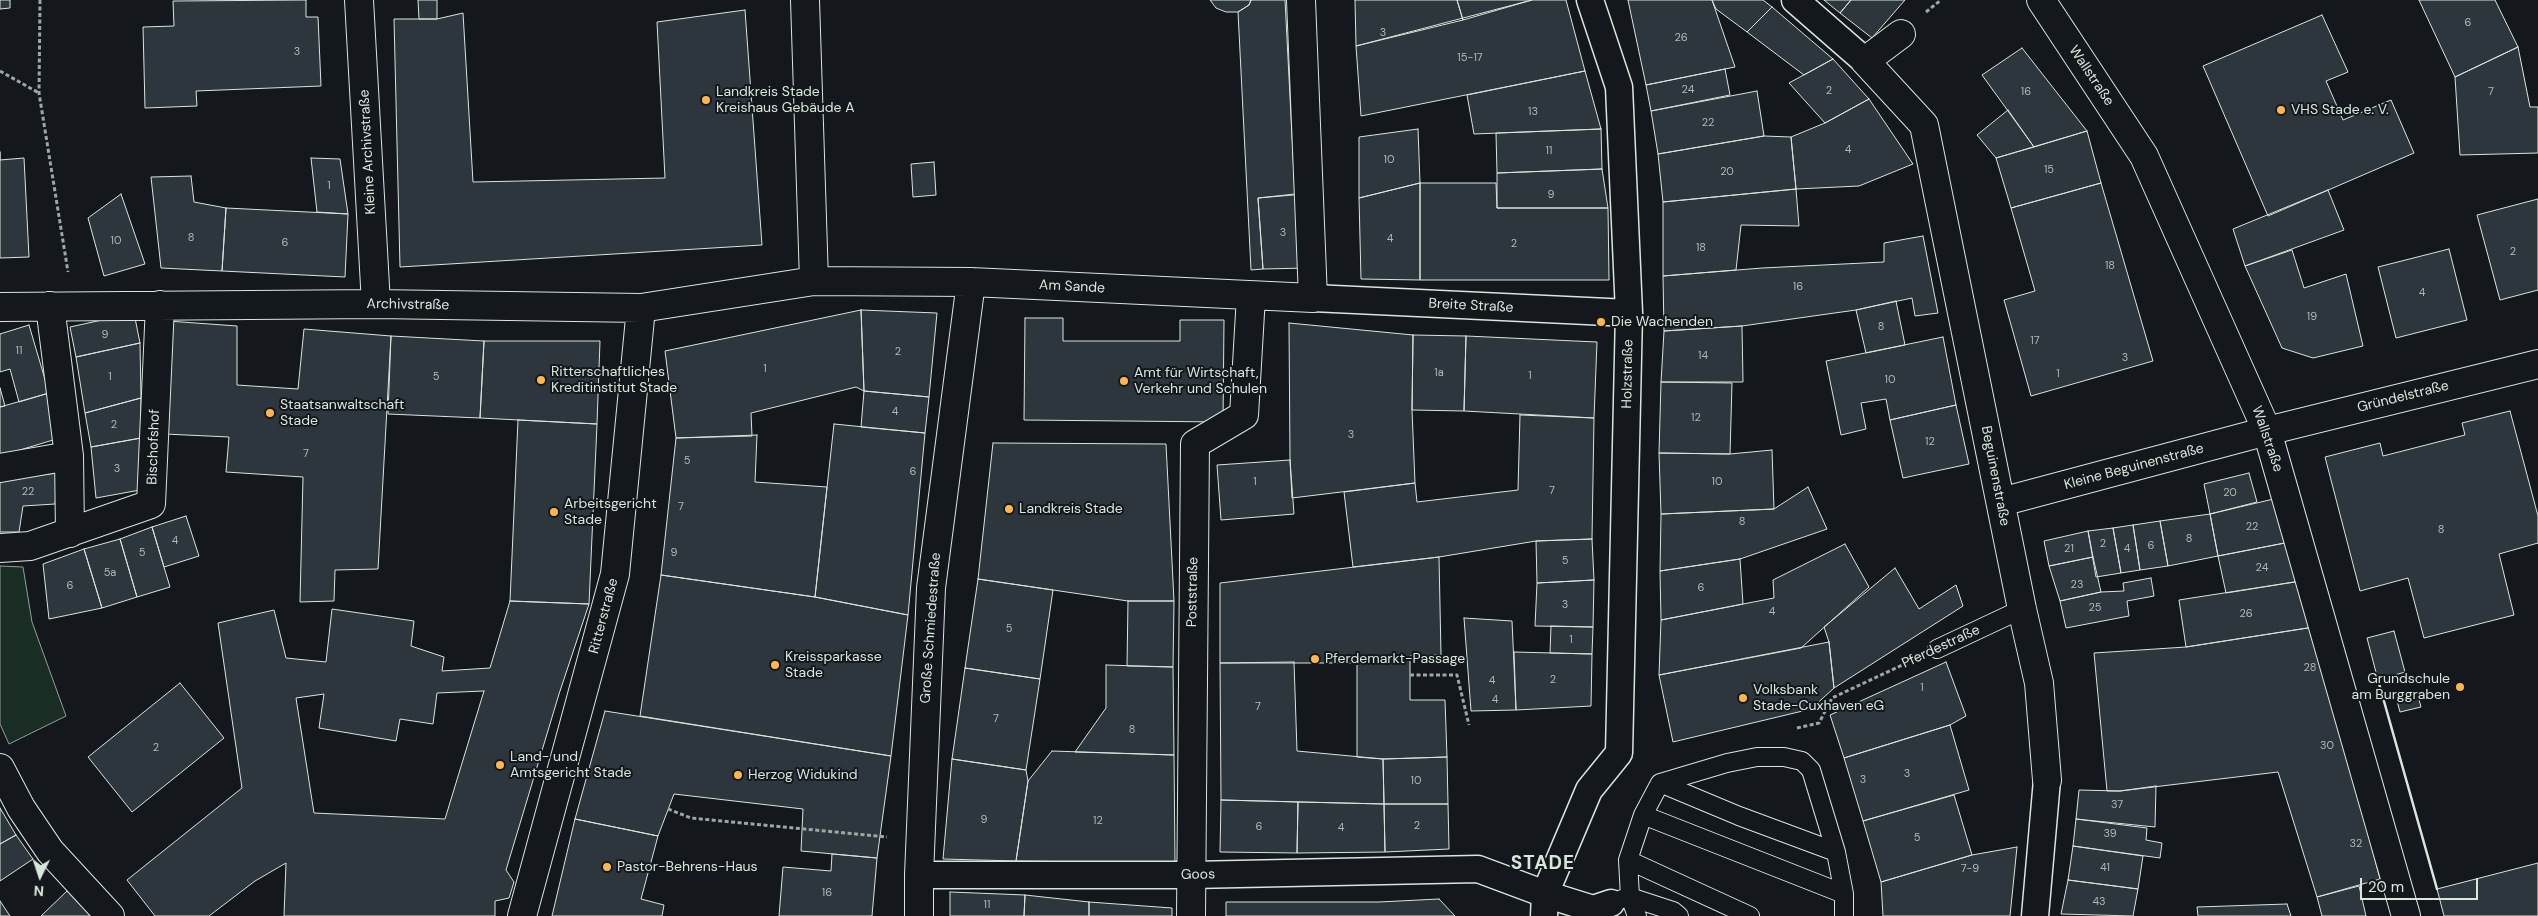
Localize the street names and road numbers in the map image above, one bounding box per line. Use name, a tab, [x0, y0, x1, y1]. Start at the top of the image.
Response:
street label: Wallstraße	[2065, 43, 2117, 109]
street label: Kleine Archivstraße	[356, 89, 380, 215]
street label: Am Sande	[1039, 277, 1105, 297]
street label: Breite Straße	[1428, 295, 1514, 317]
street label: Archivstraße	[367, 296, 449, 314]
street label: Holzstraße	[1619, 339, 1637, 409]
street label: Gründelstraße	[2356, 378, 2450, 416]
street label: Wallstraße	[2248, 404, 2286, 474]
street label: Bischofshof	[144, 409, 164, 485]
street label: Beguinenstraße	[1977, 425, 2013, 527]
street label: Kleine Beguinenstraße	[2062, 440, 2206, 494]
street label: Große Schmiedestraße	[917, 552, 945, 704]
street label: Poststraße	[1184, 557, 1202, 627]
street label: Ritterstraße	[586, 576, 622, 656]
street label: Pferdestraße	[1899, 622, 1983, 672]
street label: Goos	[1181, 866, 1215, 884]

